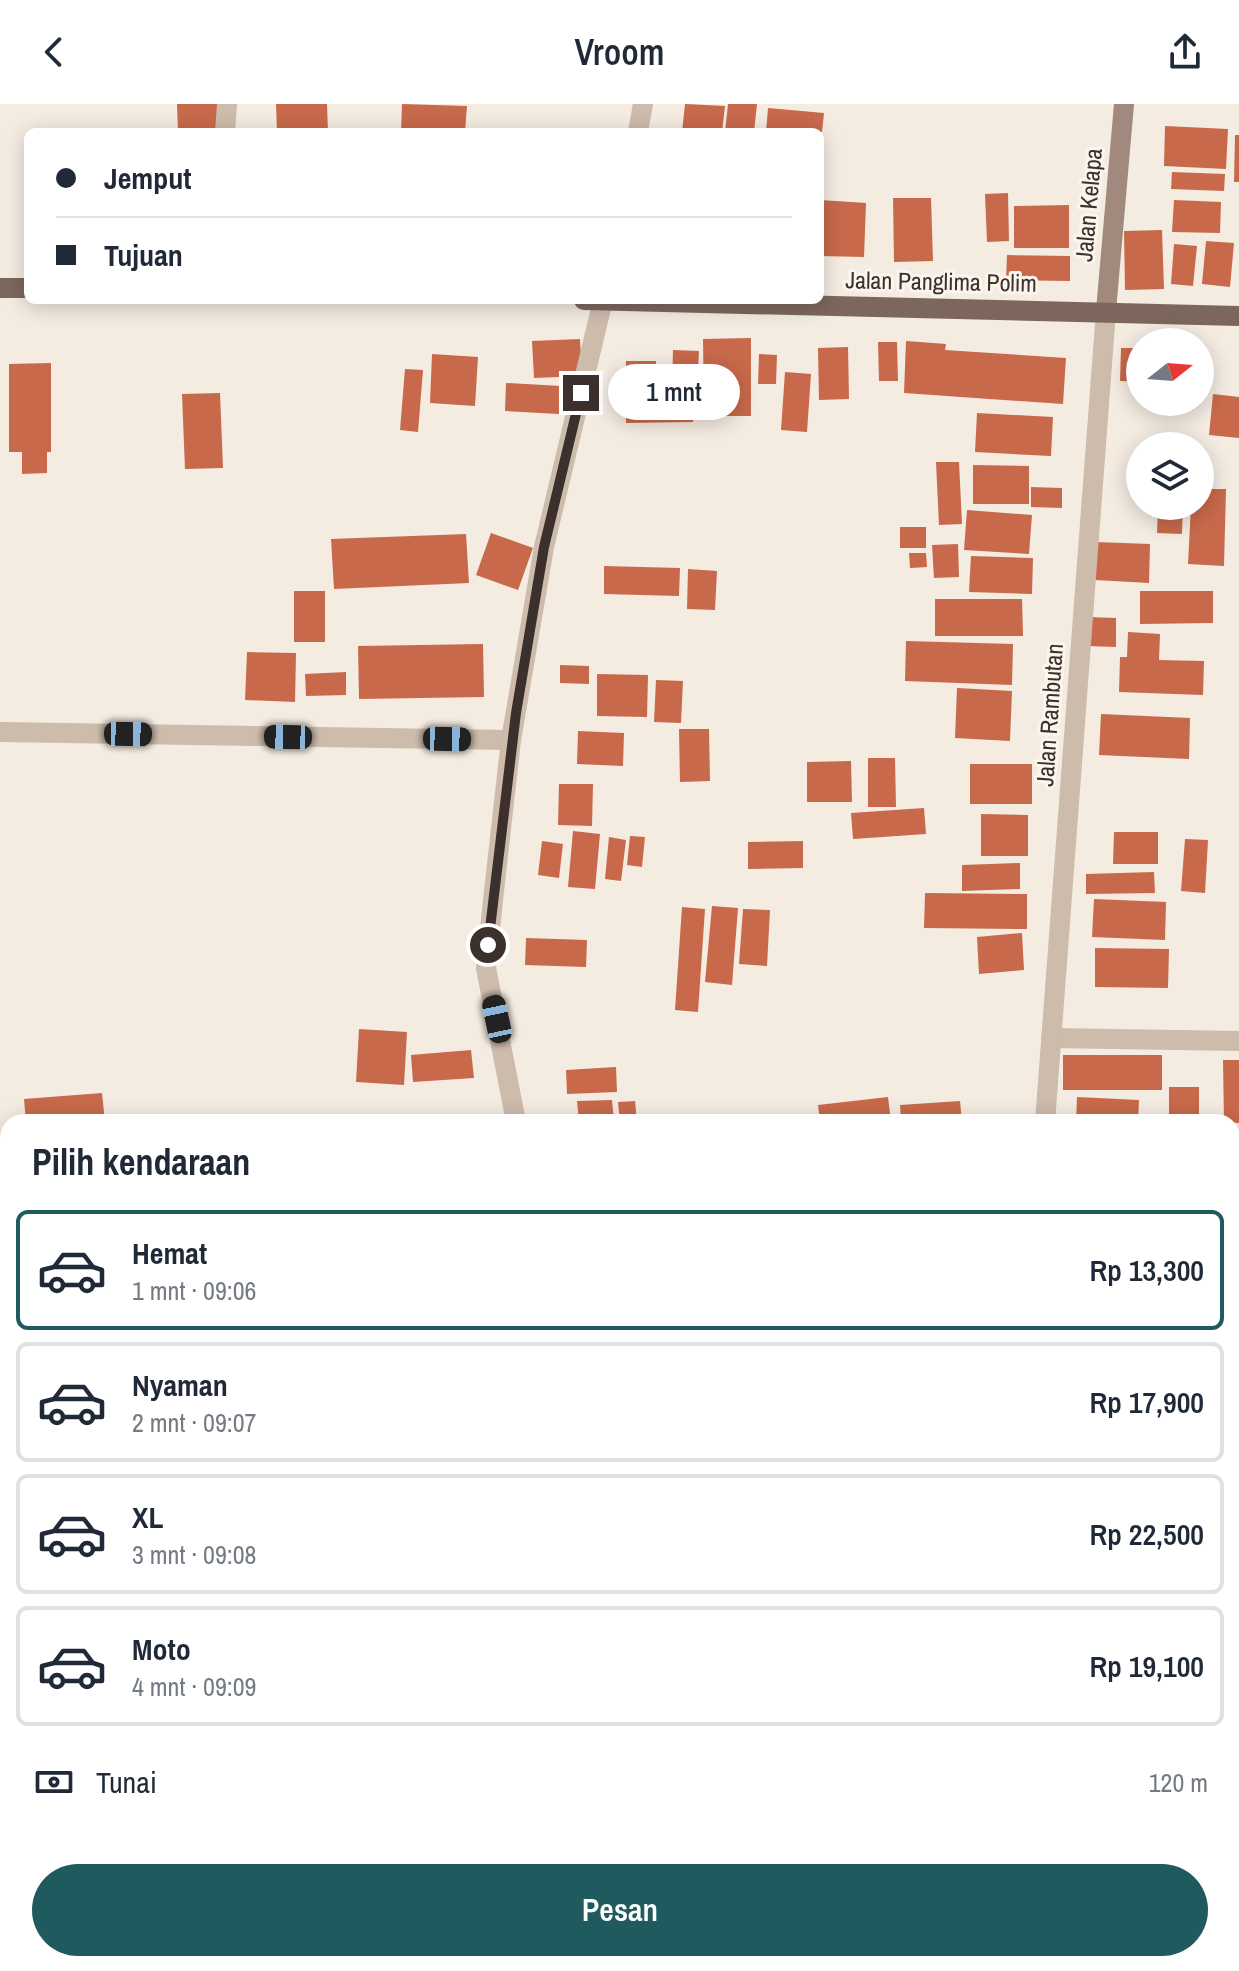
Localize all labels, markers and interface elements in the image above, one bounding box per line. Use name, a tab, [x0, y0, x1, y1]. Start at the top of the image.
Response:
text: Vroom	[575, 28, 664, 76]
icon: back	[32, 30, 76, 74]
icon: share	[1163, 30, 1207, 74]
street label: Jalan Kelapa	[1067, 147, 1109, 263]
text: Jemput	[104, 158, 191, 198]
text: Tujuan	[104, 235, 183, 275]
street label: Jalan Panglima Polim	[845, 263, 1037, 299]
north arrow	[1126, 328, 1214, 416]
map controls	[1126, 328, 1214, 520]
callout: 1 mnt	[609, 365, 741, 421]
text: 1 mnt	[646, 374, 702, 409]
route end	[563, 375, 599, 411]
button: layers	[1126, 432, 1214, 520]
street label: Jalan Rambutan	[1028, 642, 1070, 788]
car	[104, 722, 152, 746]
car	[264, 725, 312, 749]
car	[423, 727, 471, 751]
route start	[470, 927, 506, 963]
car	[480, 993, 514, 1045]
text: Pilih kendaraan	[32, 1138, 250, 1186]
text: Hemat	[132, 1233, 207, 1273]
icon: car	[36, 1234, 108, 1306]
text: Rp 13,300	[1090, 1250, 1204, 1290]
text: 1 mnt · 09:06	[132, 1273, 256, 1308]
text: Nyaman	[132, 1365, 228, 1405]
icon: car	[36, 1366, 108, 1438]
text: Rp 17,900	[1090, 1382, 1204, 1422]
text: 2 mnt · 09:07	[132, 1405, 256, 1440]
text: XL	[132, 1497, 163, 1537]
icon: car	[36, 1498, 108, 1570]
text: Rp 22,500	[1090, 1514, 1204, 1554]
text: 3 mnt · 09:08	[132, 1537, 256, 1572]
text: Moto	[132, 1629, 191, 1669]
icon: car	[36, 1630, 108, 1702]
text: Rp 19,100	[1090, 1646, 1204, 1686]
text: 4 mnt · 09:09	[132, 1669, 256, 1704]
icon: cash	[32, 1760, 76, 1804]
text: Tunai	[96, 1762, 157, 1802]
text: 120 m	[1149, 1765, 1208, 1800]
button: Pesan	[32, 1864, 1208, 1956]

